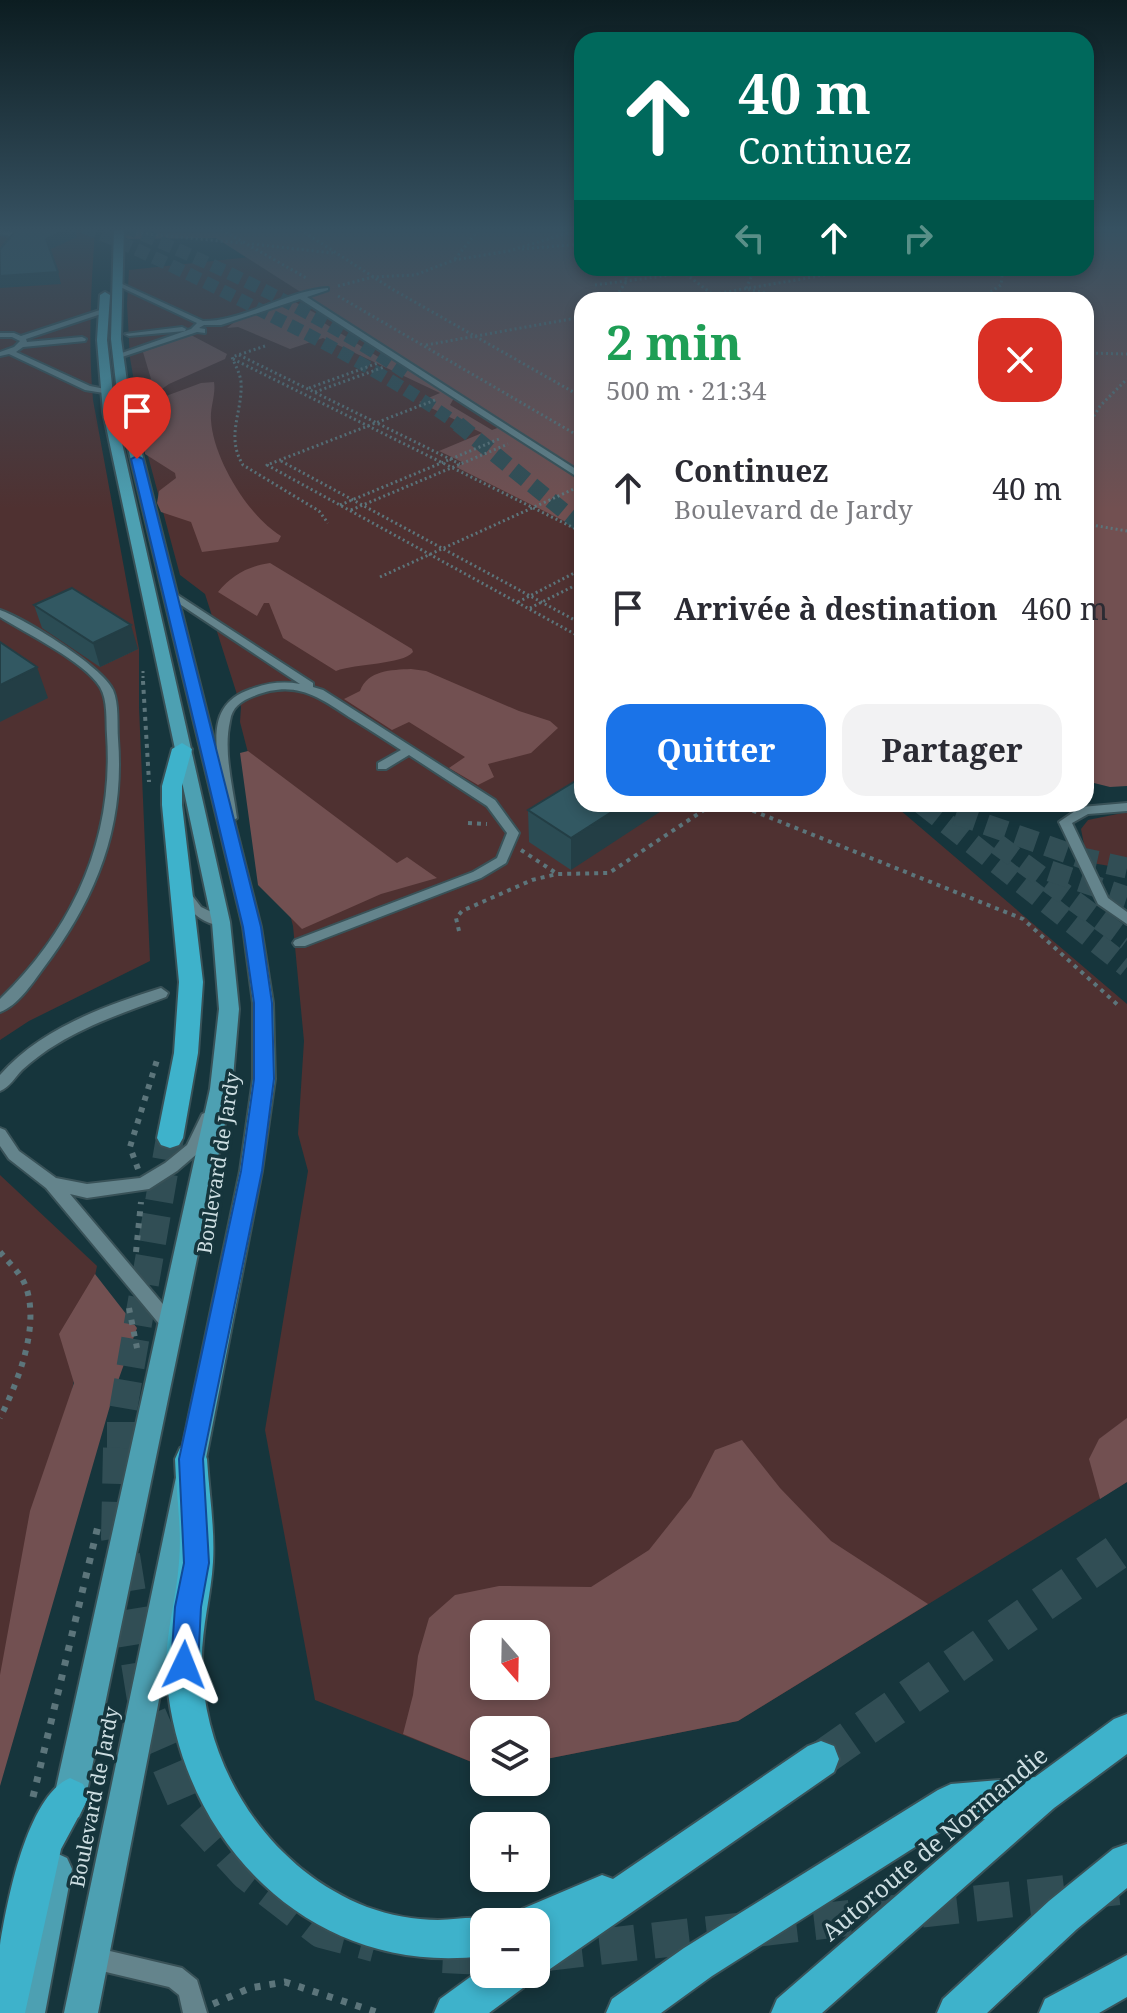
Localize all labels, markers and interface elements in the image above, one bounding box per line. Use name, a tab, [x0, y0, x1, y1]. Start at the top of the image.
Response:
text: 40 m	[738, 54, 871, 130]
icon: ahead	[606, 64, 710, 168]
text: Continuez	[738, 126, 912, 175]
icon: left	[728, 216, 772, 260]
icon: ahead	[812, 216, 856, 260]
icon: right	[896, 216, 940, 260]
text: 2 min	[606, 309, 742, 374]
button: close	[978, 318, 1062, 402]
text: 500 m · 21:34	[606, 372, 767, 408]
pin	[103, 377, 171, 459]
icon: arrive	[115, 389, 159, 433]
text: Continuez	[674, 450, 828, 491]
icon: ahead	[606, 466, 650, 510]
text: 40 m	[992, 468, 1062, 509]
text: Boulevard de Jardy	[674, 491, 913, 527]
icon: arrive	[606, 586, 650, 630]
text: Arrivée à destination	[674, 588, 998, 629]
text: 460 m	[1022, 588, 1108, 629]
button: Quitter	[606, 704, 826, 796]
button: Partager	[842, 704, 1062, 796]
street label: Boulevard de Jardy	[190, 1070, 246, 1256]
north arrow	[470, 1620, 550, 1700]
map controls	[470, 1620, 550, 1988]
position arrow	[142, 1623, 226, 1707]
street label: Boulevard de Jardy	[63, 1704, 125, 1890]
button: layers	[470, 1716, 550, 1796]
street label: Autoroute de Normandie	[814, 1738, 1054, 1948]
button: +	[470, 1812, 550, 1892]
button: −	[470, 1908, 550, 1988]

